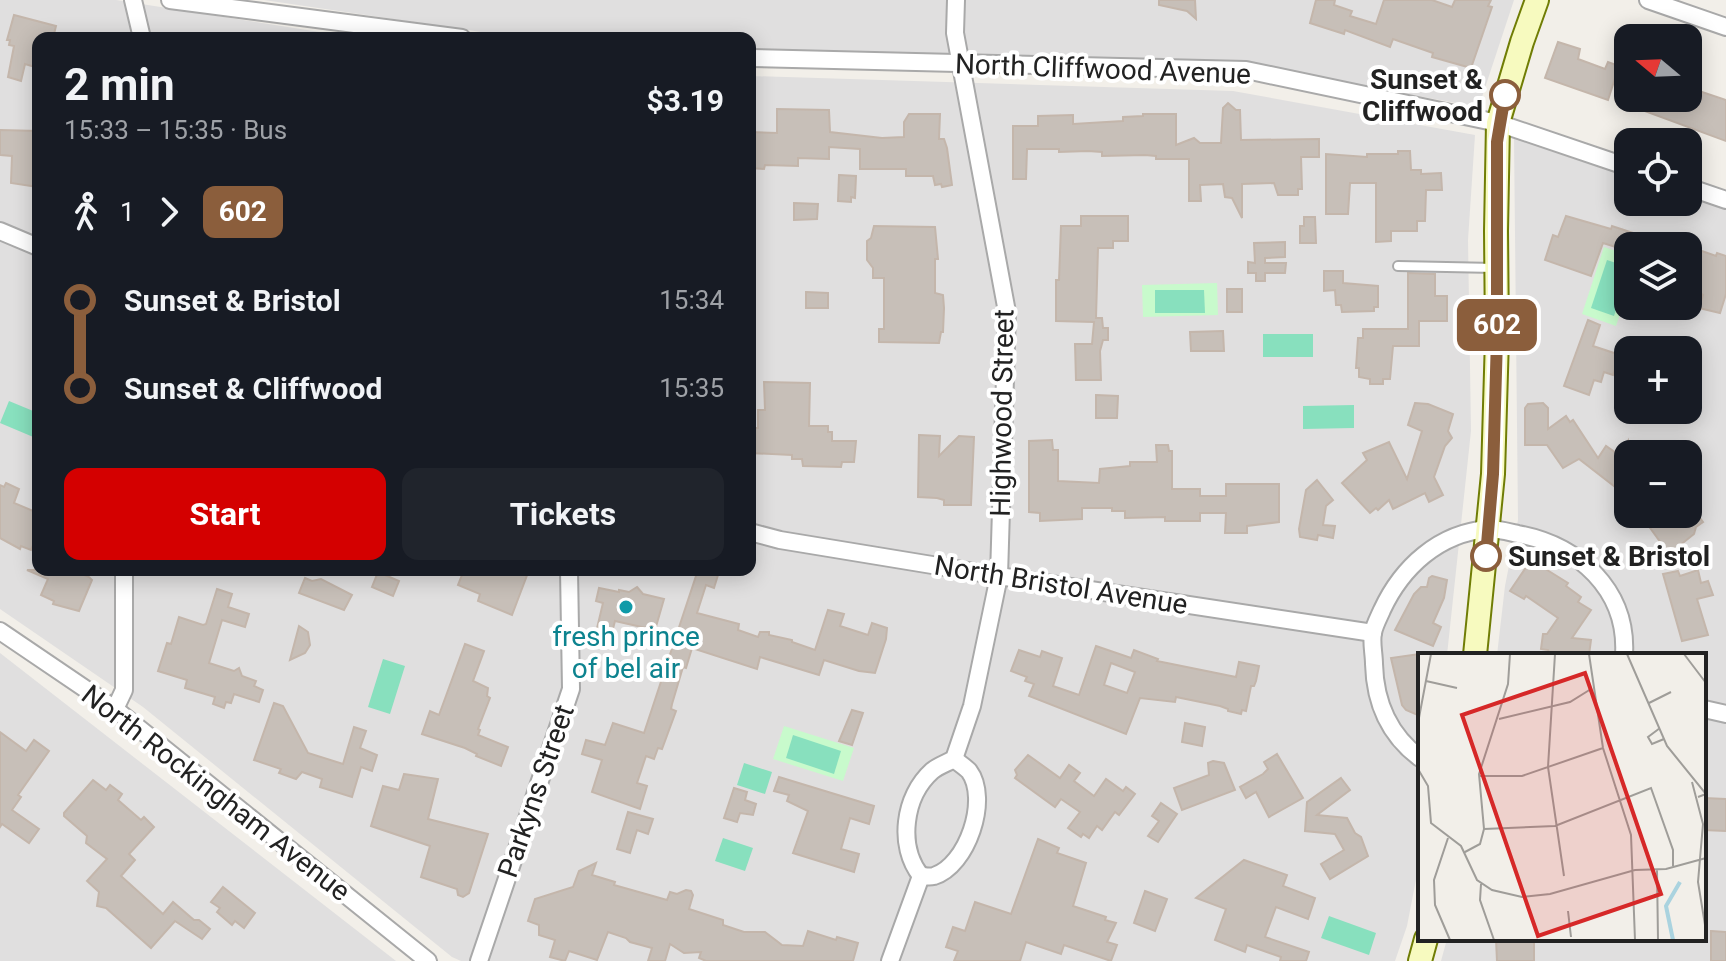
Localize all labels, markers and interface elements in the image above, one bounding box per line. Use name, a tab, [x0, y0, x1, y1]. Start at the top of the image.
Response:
north arrow	[1614, 24, 1702, 112]
map controls	[1614, 24, 1702, 528]
street label: North Cliffwood Avenue	[954, 47, 1252, 91]
text: 2 min	[64, 59, 175, 111]
place label: Sunset & Cliffwood	[1362, 63, 1484, 128]
marker: Sunset & Cliffwood	[1490, 80, 1520, 110]
text: $3.19	[646, 83, 724, 118]
text: 15:33 – 15:35 · Bus	[64, 115, 287, 145]
button: locate	[1614, 128, 1702, 216]
icon: walk	[64, 190, 108, 234]
icon: forward	[147, 190, 191, 234]
text: 602	[219, 195, 267, 228]
text: 1	[120, 197, 135, 227]
button: layers	[1614, 232, 1702, 320]
text: Sunset & Bristol	[124, 283, 341, 318]
text: 15:34	[659, 285, 724, 315]
line badge: 602	[1451, 299, 1543, 351]
text: 602	[1473, 308, 1521, 341]
street label: Highwood Street	[984, 309, 1020, 517]
button: +	[1614, 336, 1702, 424]
text: Sunset & Cliffwood	[124, 371, 382, 406]
text: 15:35	[659, 373, 724, 403]
button: −	[1614, 440, 1702, 528]
button: Start	[64, 468, 386, 560]
button: Tickets	[402, 468, 724, 560]
place label: Sunset & Bristol	[1508, 540, 1710, 573]
marker: Sunset & Bristol	[1471, 541, 1501, 571]
street label: North Bristol Avenue	[932, 549, 1190, 621]
marker: fresh prince of bel air	[617, 598, 635, 616]
place label: fresh prince of bel air	[552, 620, 700, 685]
inset map	[1418, 653, 1706, 941]
street label: North Rockingham Avenue	[75, 678, 357, 908]
street label: Parkyns Street	[491, 700, 581, 882]

